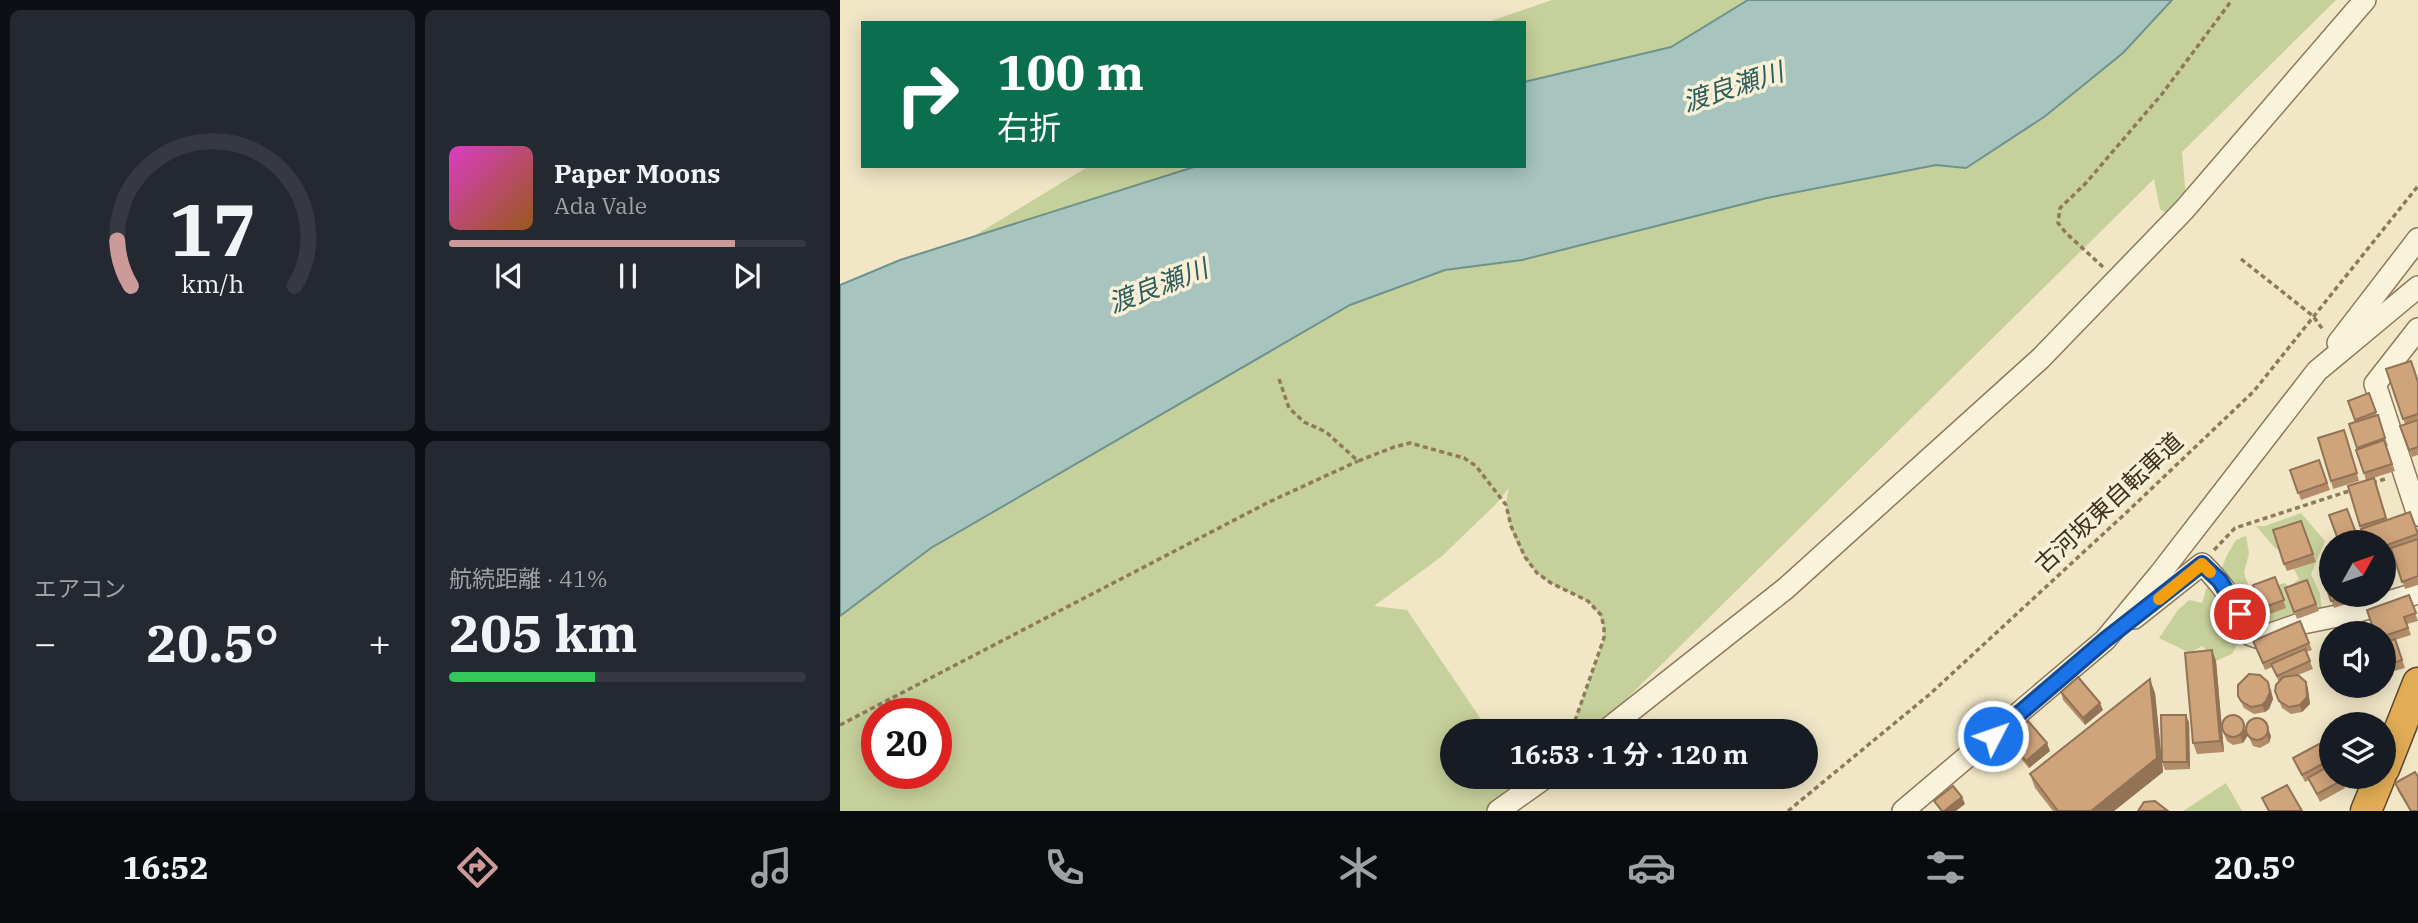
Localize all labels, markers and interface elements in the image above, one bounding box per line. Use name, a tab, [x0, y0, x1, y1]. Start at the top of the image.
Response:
text: 100 m	[997, 40, 1144, 103]
icon: right	[882, 49, 973, 140]
water label: 渡良瀬川	[1678, 53, 1790, 118]
text: 右折	[997, 106, 1061, 148]
text: Paper Moons	[554, 156, 721, 190]
text: 17	[169, 182, 256, 277]
text: Ada Vale	[554, 190, 647, 220]
water label: 渡良瀬川	[1103, 249, 1215, 320]
icon: previous	[490, 257, 528, 295]
icon: pause	[609, 257, 647, 295]
icon: next	[728, 257, 766, 295]
text: km/h	[181, 267, 244, 300]
street label: 古河坂東自転車道	[2027, 425, 2189, 579]
north arrow	[2319, 530, 2396, 607]
map controls	[2319, 530, 2396, 789]
text: 航続距離 · 41%	[449, 563, 608, 593]
text: エアコン	[34, 573, 126, 603]
pin	[2210, 584, 2270, 644]
icon: arrive	[2221, 595, 2259, 633]
text: 205 km	[449, 599, 638, 666]
text: 20.5°	[146, 609, 279, 676]
text: −	[34, 618, 57, 667]
text: +	[368, 618, 391, 667]
button: sound	[2319, 621, 2396, 698]
speed limit sign: 20	[861, 698, 952, 789]
position arrow	[1956, 699, 2030, 773]
button: layers	[2319, 712, 2396, 789]
text: 16:53 · 1 分 · 120 m	[1510, 737, 1748, 771]
icon: directions	[453, 843, 502, 892]
icon: music	[747, 843, 796, 892]
icon: phone	[1040, 843, 1089, 892]
icon: climate	[1334, 843, 1383, 892]
icon: car	[1627, 843, 1676, 892]
icon: filters	[1921, 843, 1970, 892]
text: 16:52	[122, 846, 209, 888]
text: 20.5°	[2214, 846, 2296, 888]

